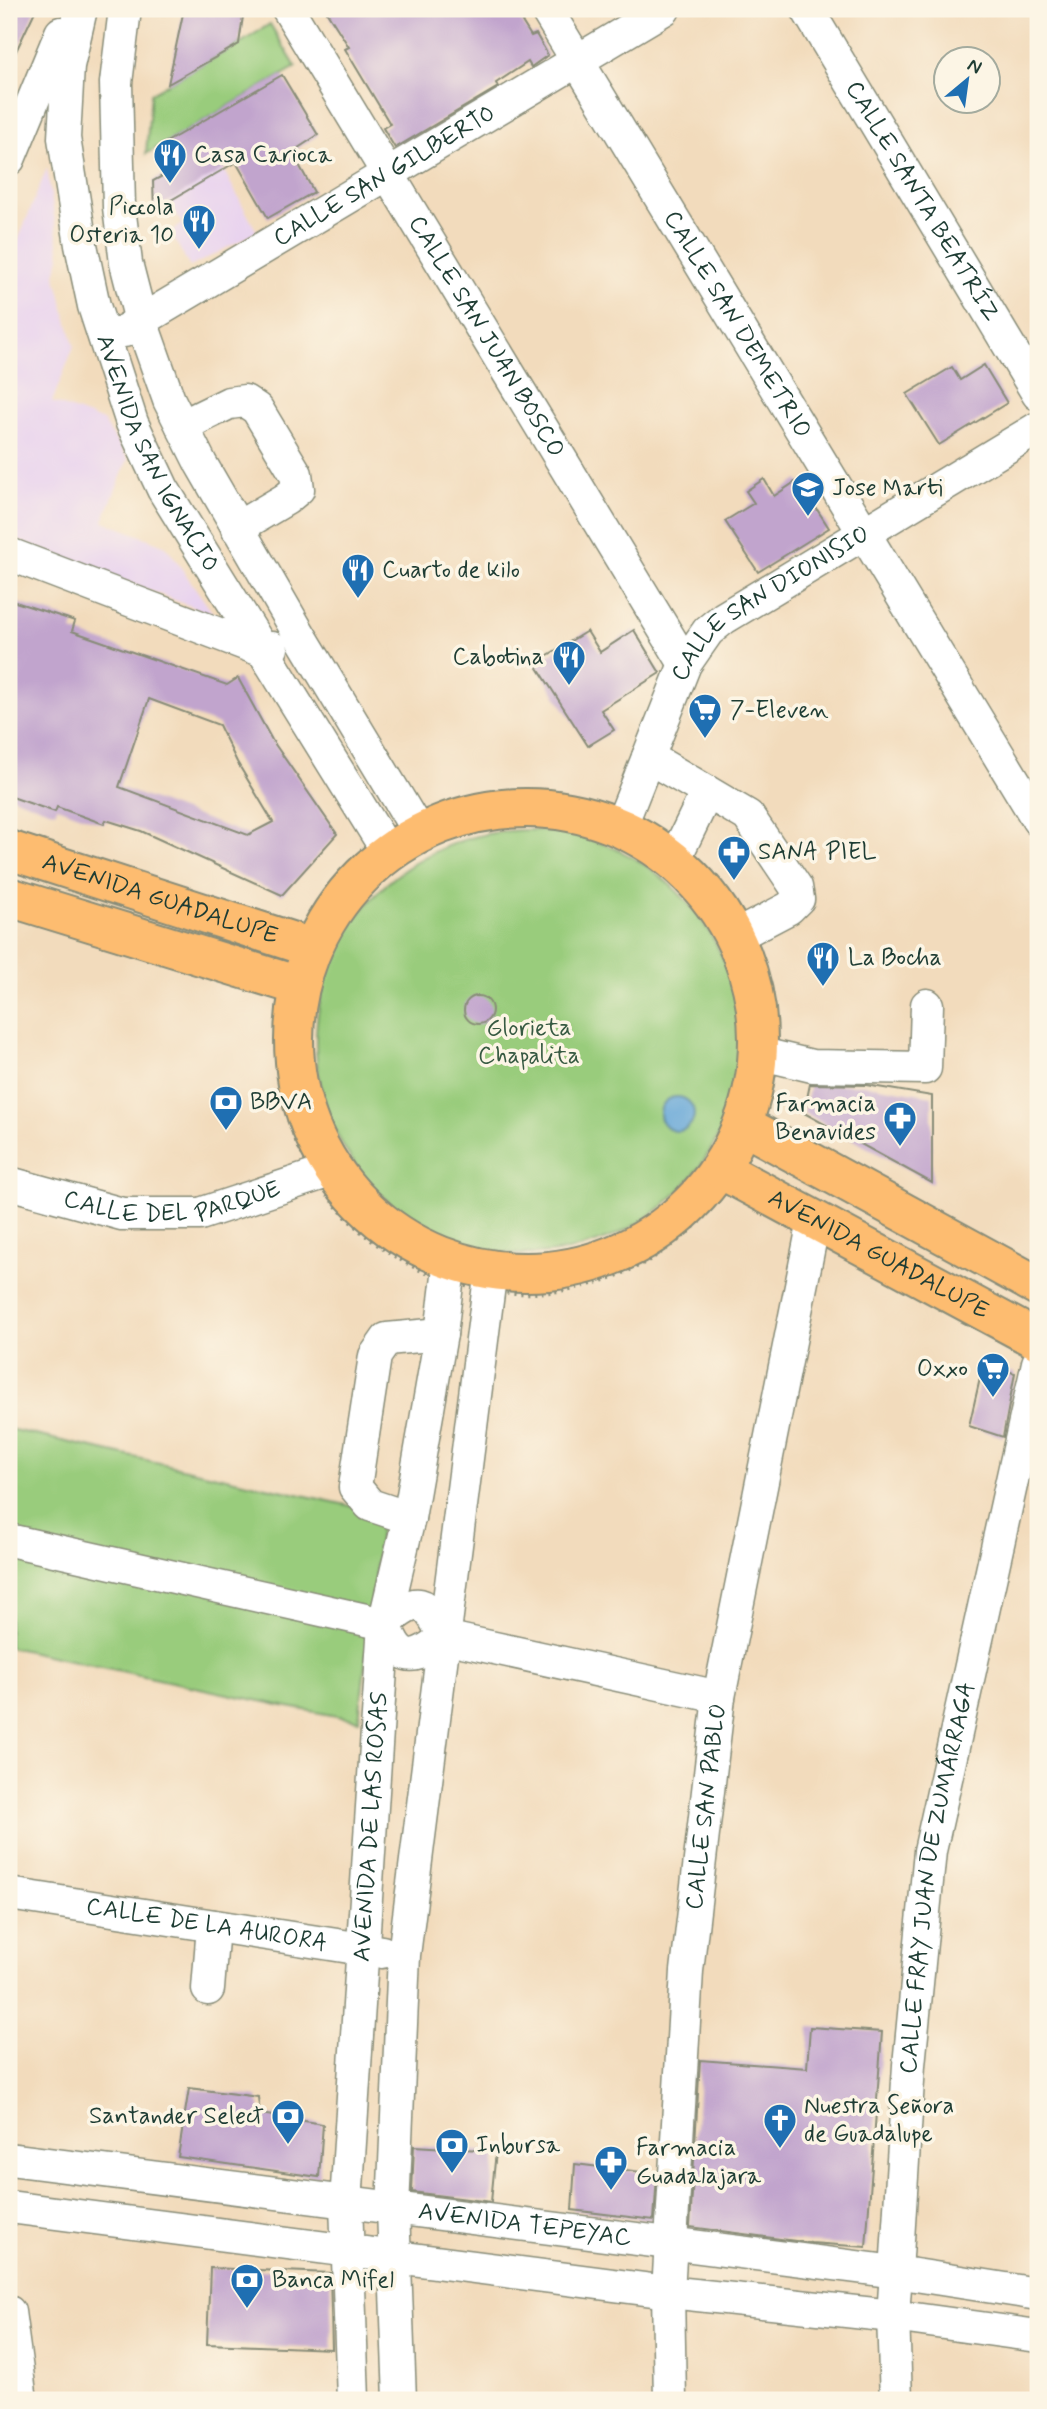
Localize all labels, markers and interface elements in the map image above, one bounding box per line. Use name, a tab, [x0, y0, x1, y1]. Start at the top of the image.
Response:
north arrow	[932, 46, 1002, 116]
text: N	[963, 52, 986, 80]
street label: CALLE SANTA BEATRÍZ	[838, 75, 1006, 327]
street label: CALLE SAN GILBERTO	[268, 98, 501, 254]
restaurant icon: Casa Carioca	[151, 136, 189, 185]
place label: Casa Carioca	[194, 140, 333, 171]
place label: Piccola Osteria 10	[69, 192, 174, 251]
restaurant icon: Piccola Osteria 10	[180, 202, 218, 251]
street label: CALLE SAN DEMETRIO	[656, 205, 818, 444]
street label: CALLE SAN JUAN BOSCO	[401, 210, 572, 463]
street label: AVENIDA SAN IGNACIO	[89, 330, 226, 578]
school or university icon: Jose Marti	[789, 469, 827, 518]
place label: Jose Marti	[832, 473, 943, 504]
street label: CALLE SAN DIONISIO	[664, 518, 875, 685]
restaurant icon: Cuarto de kilo	[339, 551, 377, 600]
place label: Cuarto de kilo	[382, 555, 520, 586]
restaurant icon: Cabotina	[550, 638, 588, 687]
place label: Cabotina	[452, 642, 544, 673]
supermarket icon: 7-Eleven	[686, 691, 724, 740]
place label: 7-Eleven	[730, 695, 829, 726]
pharmacy icon: SANA PIEL	[715, 833, 753, 882]
place label: SANA PIEL	[758, 837, 876, 868]
street label: AVENIDA GUADALUPE	[38, 846, 282, 952]
restaurant icon: La Bocha	[804, 939, 842, 988]
place label: La Bocha	[848, 943, 942, 974]
park label: Glorieta Chapalita	[478, 1013, 580, 1072]
bank icon: BBVA	[207, 1083, 245, 1132]
place label: BBVA	[250, 1087, 313, 1118]
place label: Farmacia Benavides	[775, 1089, 876, 1148]
pharmacy icon: Farmacia Benavides	[881, 1099, 919, 1148]
street label: CALLE DEL PARQUE	[60, 1173, 285, 1230]
street label: AVENIDA GUADALUPE	[763, 1182, 994, 1326]
supermarket icon: Oxxo	[974, 1350, 1012, 1399]
place label: Oxxo	[917, 1354, 968, 1385]
street label: CALLE FRAY JUAN DE ZUMÁRRAGA	[893, 1679, 982, 2075]
street label: AVENIDA DE LAS ROSAS	[346, 1691, 395, 1963]
street label: CALLE SAN PABLO	[679, 1702, 734, 1912]
street label: CALLE DE LA AURORA	[84, 1891, 329, 1959]
place label: Nuestra Señora de Guadalupe	[804, 2091, 954, 2150]
bank icon: Santander Select	[269, 2097, 307, 2146]
place label: Santander Select	[89, 2101, 264, 2132]
church icon: Nuestra Señora de Guadalupe	[761, 2101, 799, 2150]
bank icon: Inbursa	[433, 2126, 471, 2175]
place label: Inbursa	[476, 2130, 561, 2161]
place label: Farmacia Guadalajara	[636, 2133, 762, 2192]
pharmacy icon: Farmacia Guadalajara	[592, 2143, 630, 2192]
street label: AVENIDA TEPEYAC	[416, 2196, 633, 2254]
bank icon: Banca Mifel	[228, 2261, 266, 2310]
place label: Banca Mifel	[272, 2265, 394, 2296]

